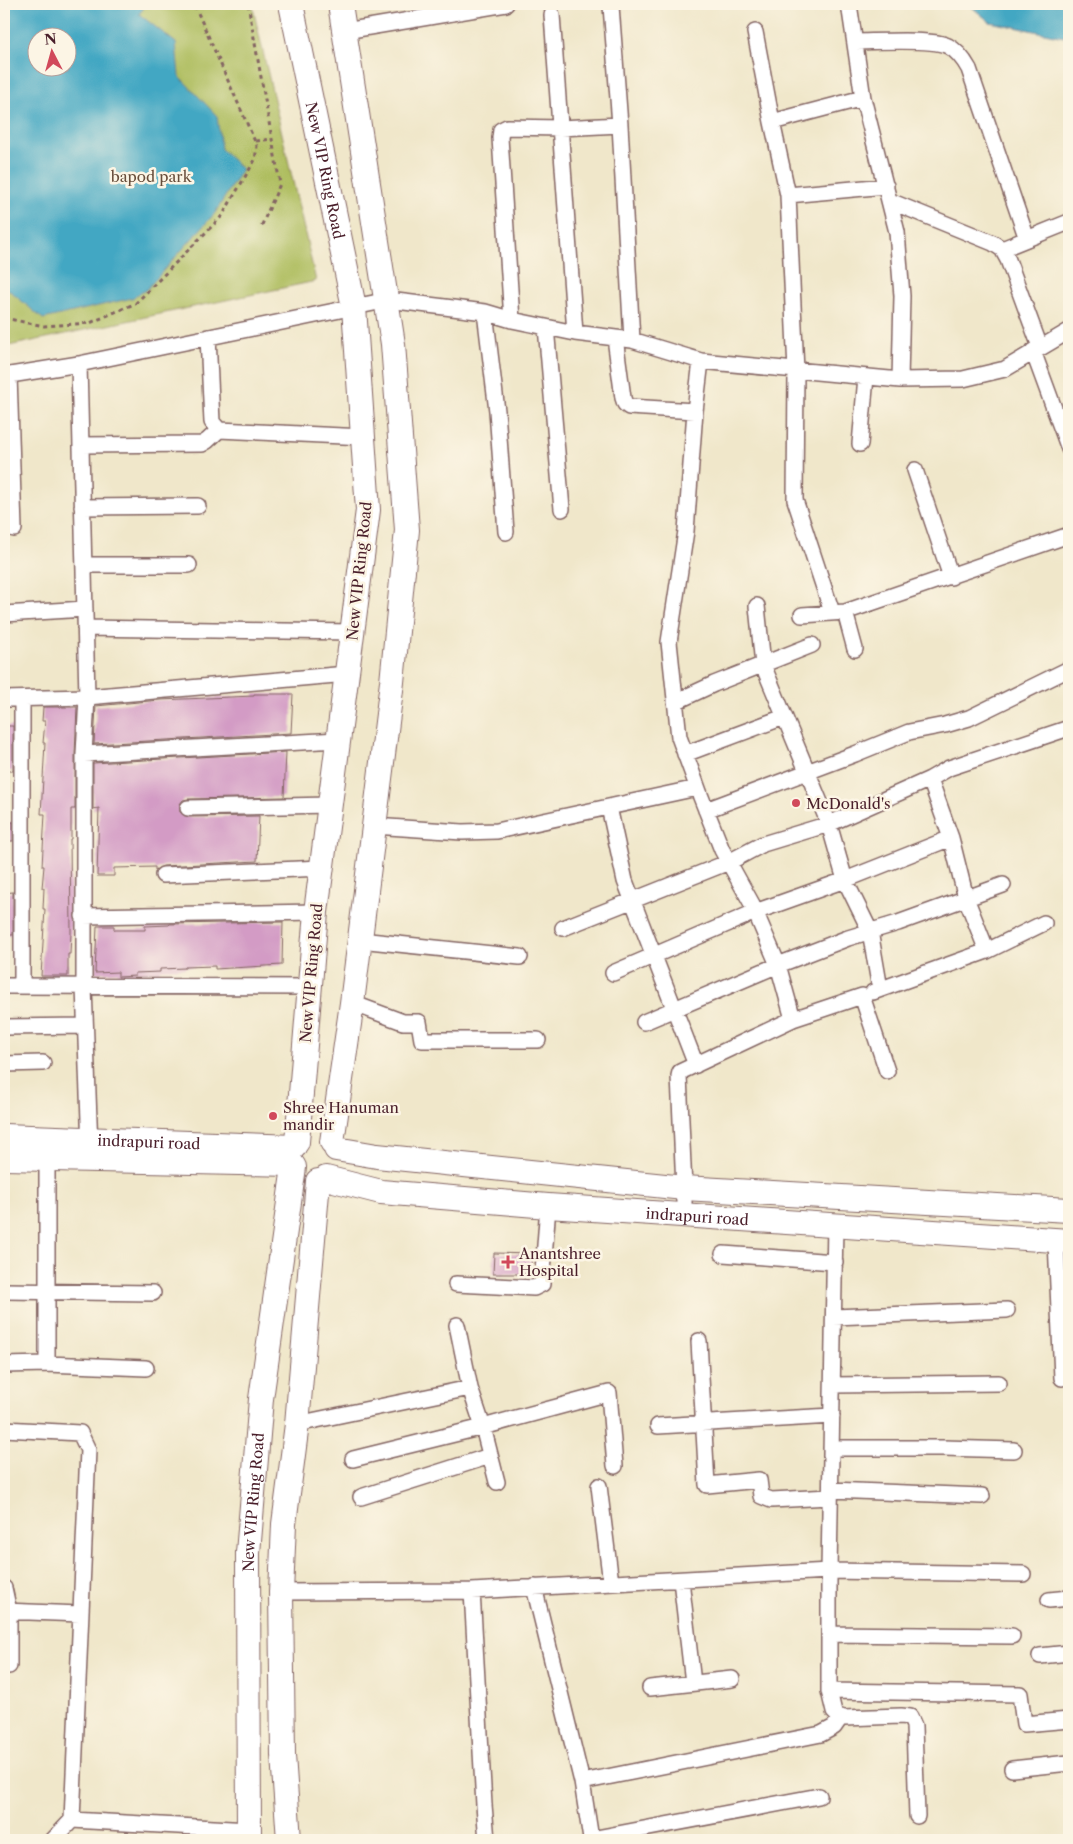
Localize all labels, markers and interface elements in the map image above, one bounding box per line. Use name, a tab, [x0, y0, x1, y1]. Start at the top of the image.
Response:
north arrow	[28, 28, 78, 78]
text: N	[44, 29, 58, 49]
street label: New VIP Ring Road	[302, 100, 349, 241]
park label: bapod park	[111, 167, 193, 186]
street label: New VIP Ring Road	[342, 501, 376, 641]
place label: McDonald's	[806, 794, 891, 813]
marker: McDonald's	[790, 797, 802, 809]
street label: New VIP Ring Road	[295, 903, 327, 1043]
place label: Shree Hanuman mandir	[283, 1098, 399, 1134]
marker: Shree Hanuman mandir	[267, 1110, 279, 1122]
street label: indrapuri road	[97, 1130, 201, 1153]
street label: indrapuri road	[645, 1203, 749, 1229]
place label: Anantshree Hospital	[518, 1244, 601, 1280]
marker: Anantshree Hospital	[501, 1255, 515, 1269]
street label: New VIP Ring Road	[238, 1432, 268, 1572]

